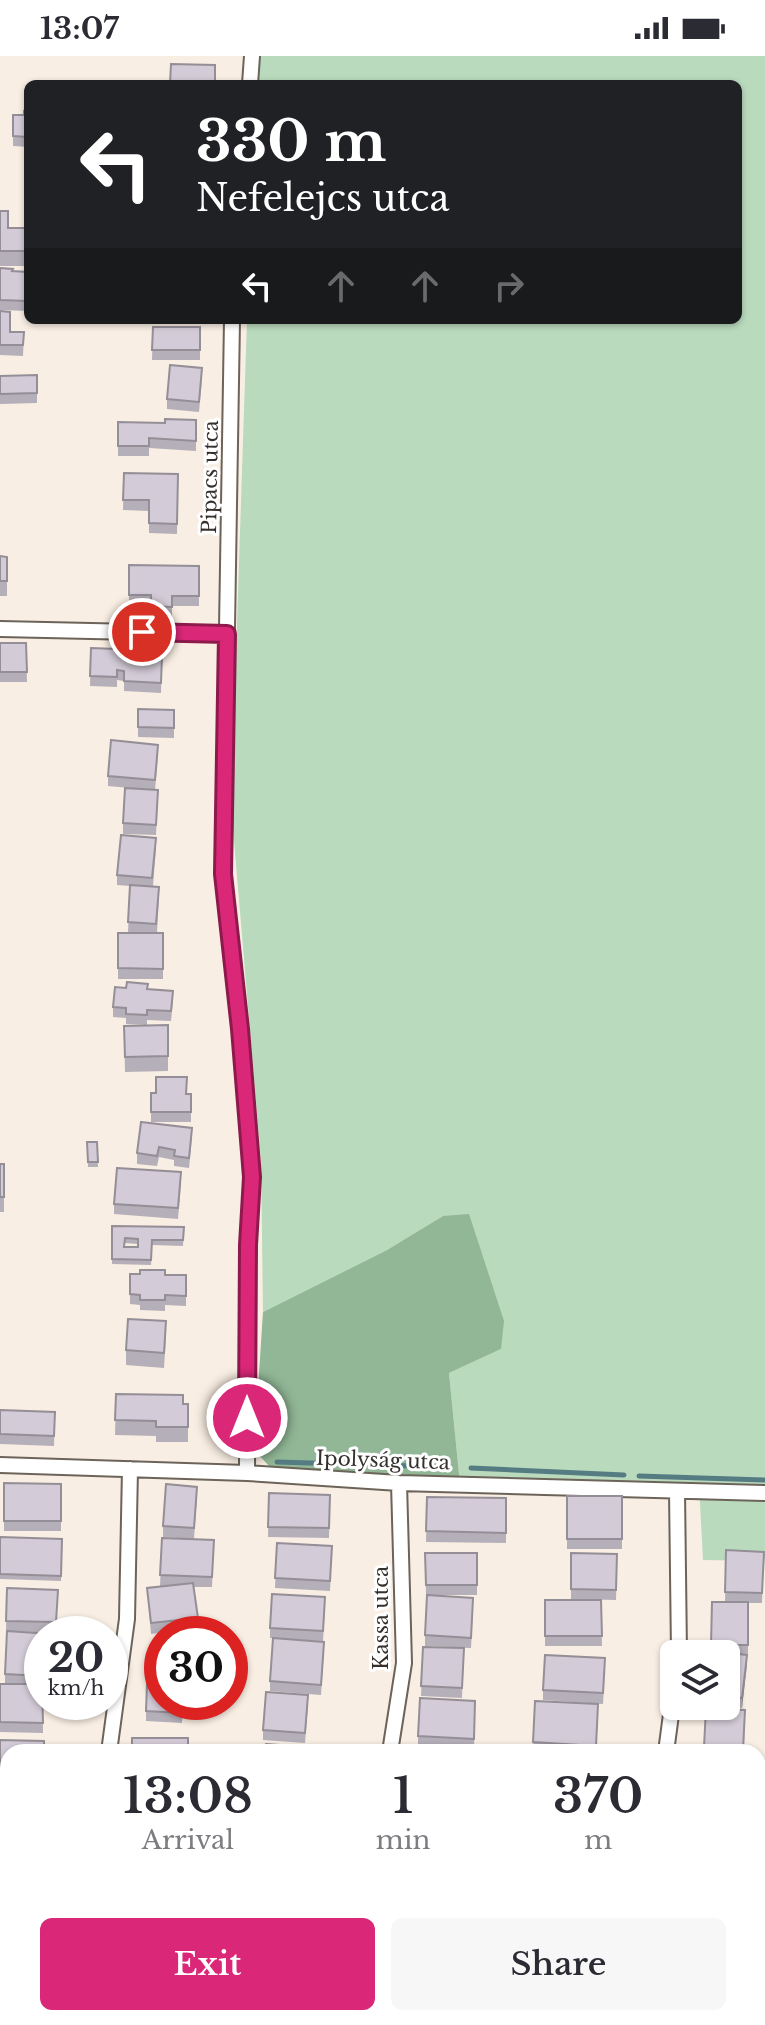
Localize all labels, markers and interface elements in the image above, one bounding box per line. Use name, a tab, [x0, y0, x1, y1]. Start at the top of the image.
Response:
text: 13:07	[40, 10, 119, 47]
text: 330 m	[196, 107, 386, 176]
icon: left	[64, 112, 168, 216]
text: Nefelejcs utca	[196, 176, 449, 221]
icon: left	[235, 264, 279, 308]
icon: ahead	[319, 264, 363, 308]
icon: ahead	[403, 264, 447, 308]
icon: right	[487, 264, 531, 308]
street label: Pipacs utca	[197, 419, 223, 534]
pin	[108, 598, 176, 666]
icon: arrive	[120, 610, 164, 654]
position arrow	[205, 1376, 289, 1460]
street label: Ipolyság utca	[316, 1446, 451, 1474]
street label: Kassa utca	[369, 1565, 393, 1670]
speed limit sign: 30	[144, 1616, 248, 1720]
text: 20	[48, 1633, 104, 1683]
map controls	[660, 1640, 740, 1720]
button: layers	[660, 1640, 740, 1720]
text: km/h	[48, 1676, 104, 1700]
text: 13:08	[123, 1766, 253, 1826]
text: 1	[393, 1766, 414, 1826]
text: 370	[553, 1766, 643, 1826]
text: Arrival	[142, 1824, 234, 1856]
text: min	[376, 1824, 430, 1856]
text: m	[584, 1824, 612, 1856]
button: Exit	[40, 1918, 375, 2010]
button: Share	[391, 1918, 726, 2010]

